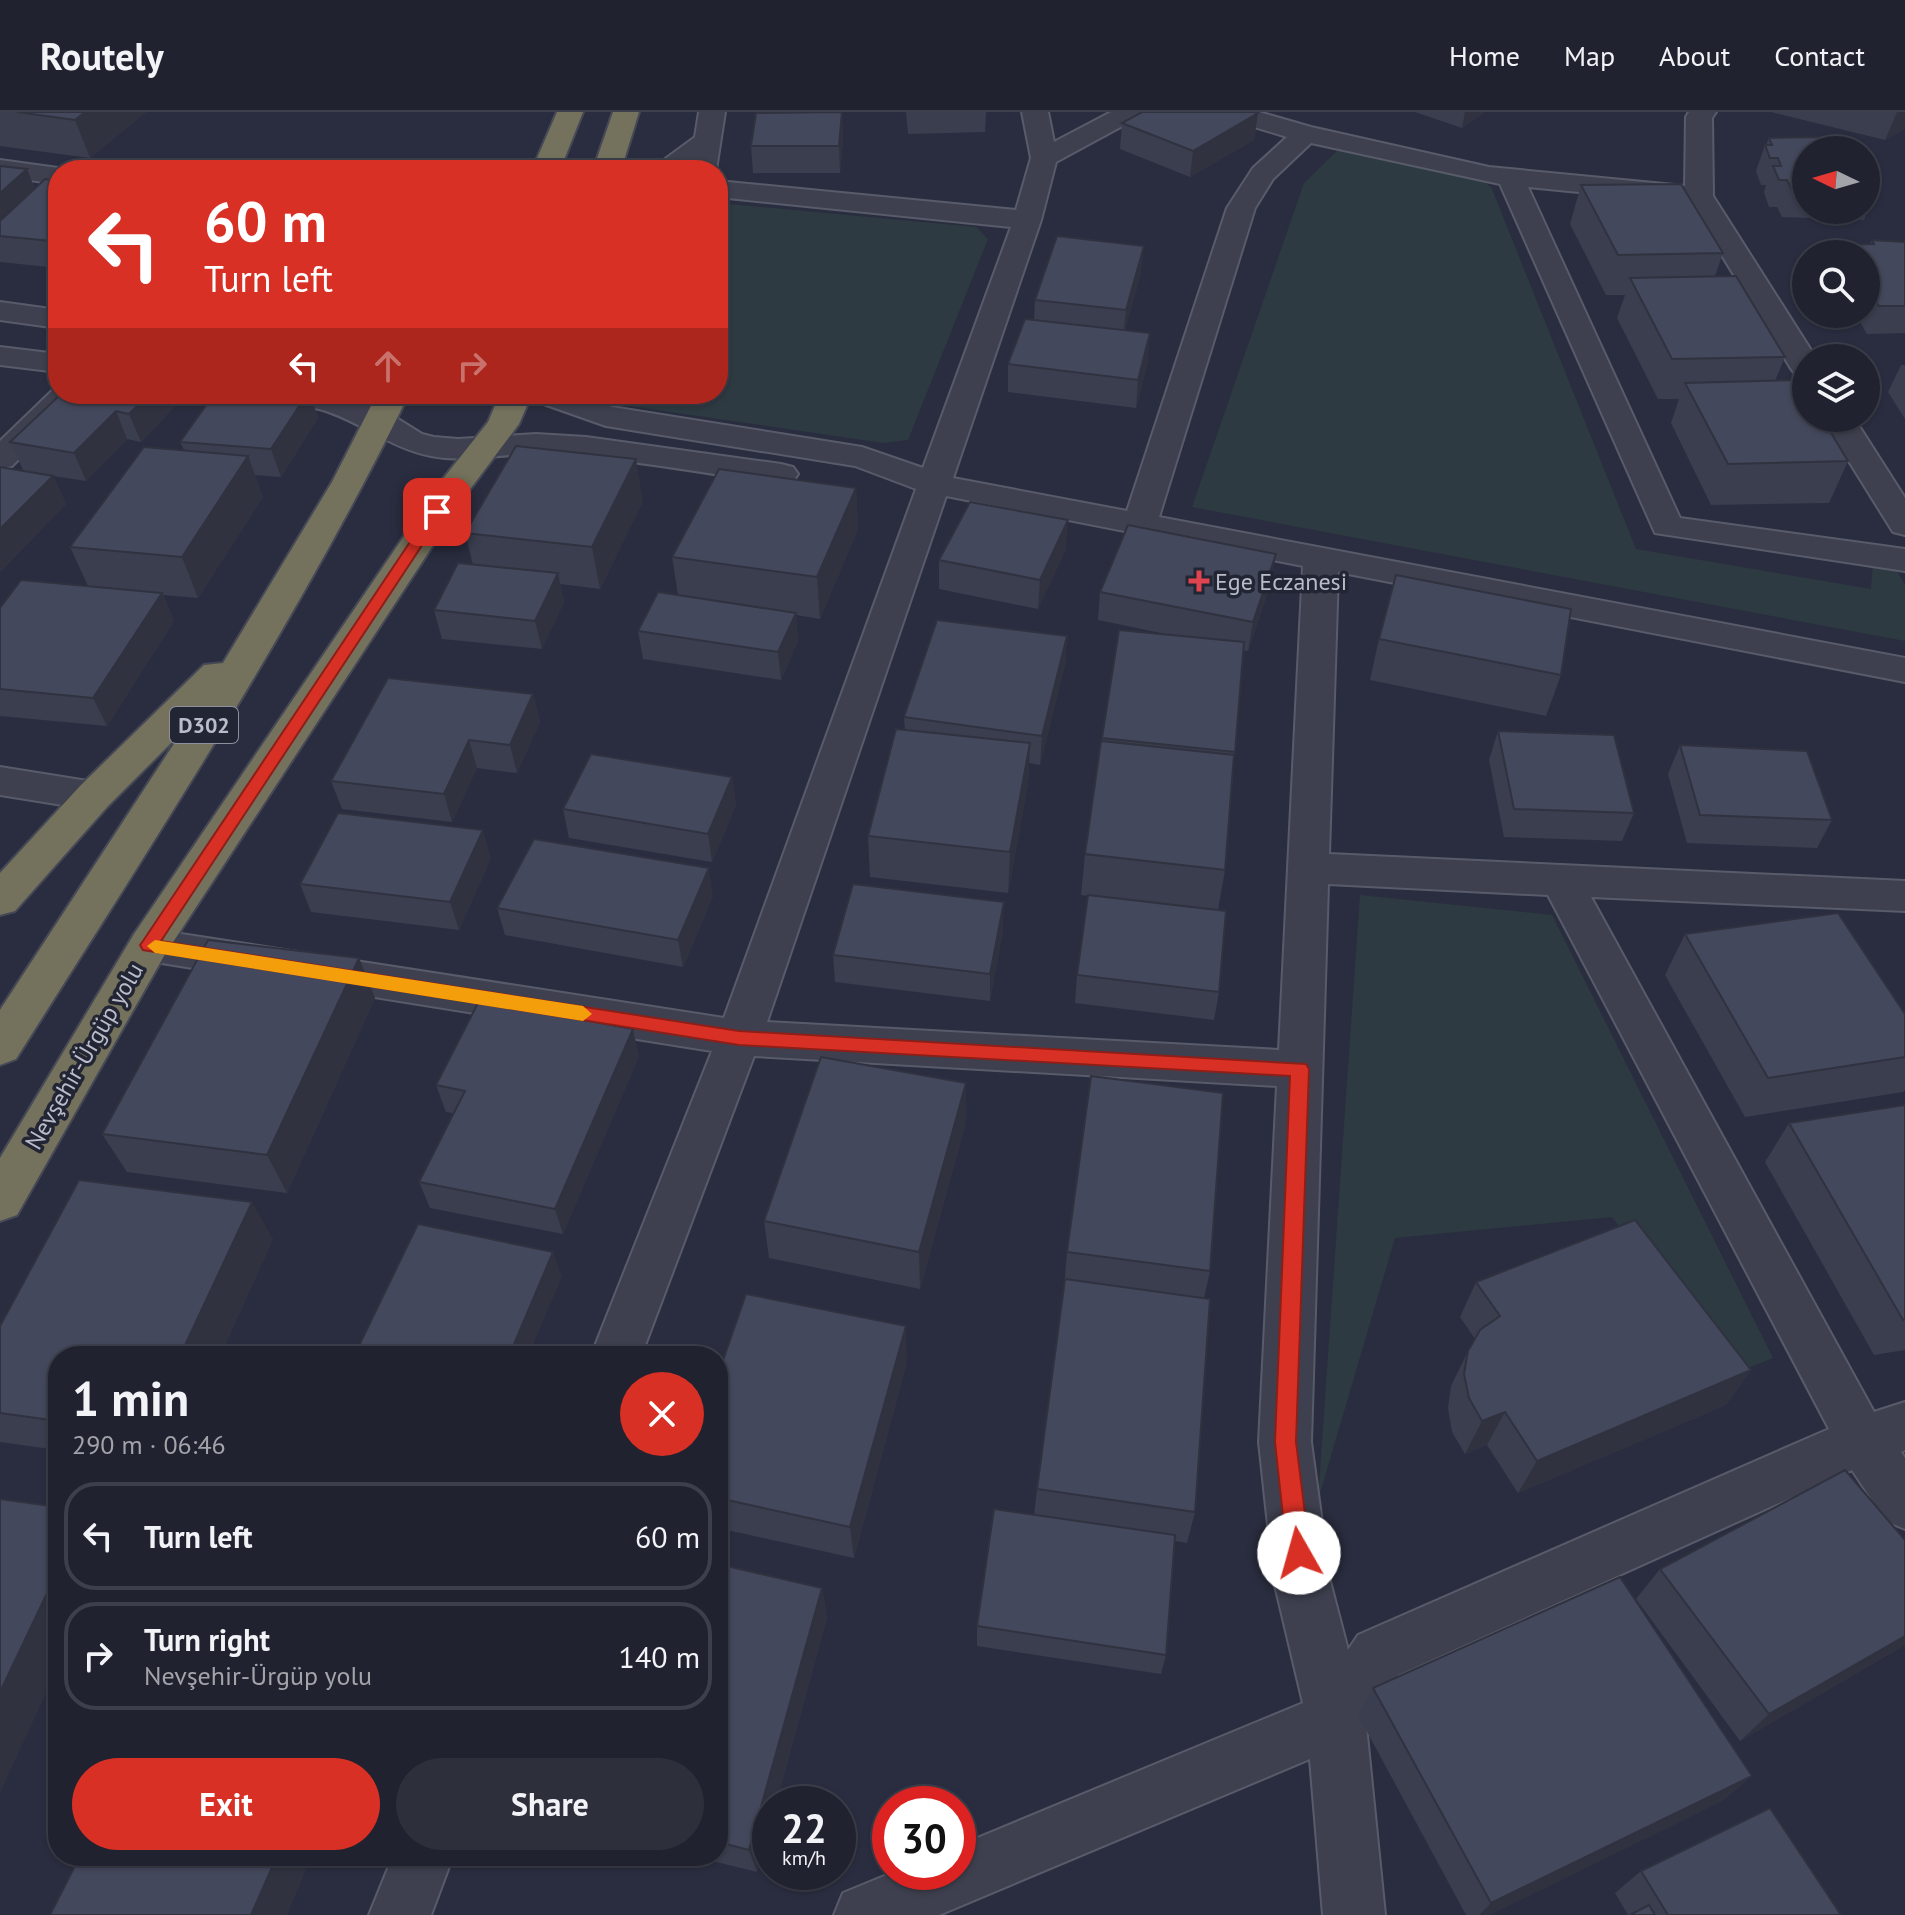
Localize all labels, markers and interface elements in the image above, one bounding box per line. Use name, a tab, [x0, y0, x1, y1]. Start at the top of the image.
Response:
text: Routely	[40, 31, 164, 80]
text: Home	[1449, 37, 1520, 74]
text: Map	[1564, 37, 1615, 74]
text: About	[1659, 37, 1730, 74]
text: Contact	[1774, 37, 1865, 74]
north arrow	[1792, 136, 1880, 224]
map controls	[1792, 136, 1880, 432]
text: 60 m	[204, 185, 327, 257]
icon: left	[72, 192, 176, 296]
button: search	[1792, 240, 1880, 328]
text: Turn left	[204, 255, 333, 302]
icon: left	[282, 344, 326, 388]
icon: ahead	[366, 344, 410, 388]
icon: right	[450, 344, 494, 388]
button: layers	[1792, 344, 1880, 432]
pin	[403, 478, 471, 546]
icon: arrive	[415, 490, 459, 534]
place label: Ege Eczanesi	[1215, 566, 1347, 597]
marker: Ege Eczanesi	[1190, 572, 1208, 590]
road number: D302	[170, 707, 238, 743]
street label: Nevşehir-Ürgüp yolu	[18, 957, 150, 1155]
text: 1 min	[72, 1367, 189, 1429]
button: close	[620, 1372, 704, 1456]
text: 290 m · 06:46	[72, 1428, 226, 1461]
position arrow	[1257, 1511, 1341, 1595]
icon: left	[76, 1514, 120, 1558]
text: Turn left	[144, 1517, 252, 1556]
text: 60 m	[635, 1517, 700, 1556]
text: Turn right	[144, 1620, 270, 1659]
icon: right	[76, 1634, 120, 1678]
text: 140 m	[619, 1637, 700, 1676]
text: Nevşehir-Ürgüp yolu	[144, 1659, 372, 1692]
button: Exit	[72, 1758, 380, 1850]
button: Share	[396, 1758, 704, 1850]
speed limit sign: 30	[872, 1786, 976, 1890]
text: 22	[781, 1802, 827, 1854]
text: km/h	[782, 1845, 826, 1871]

